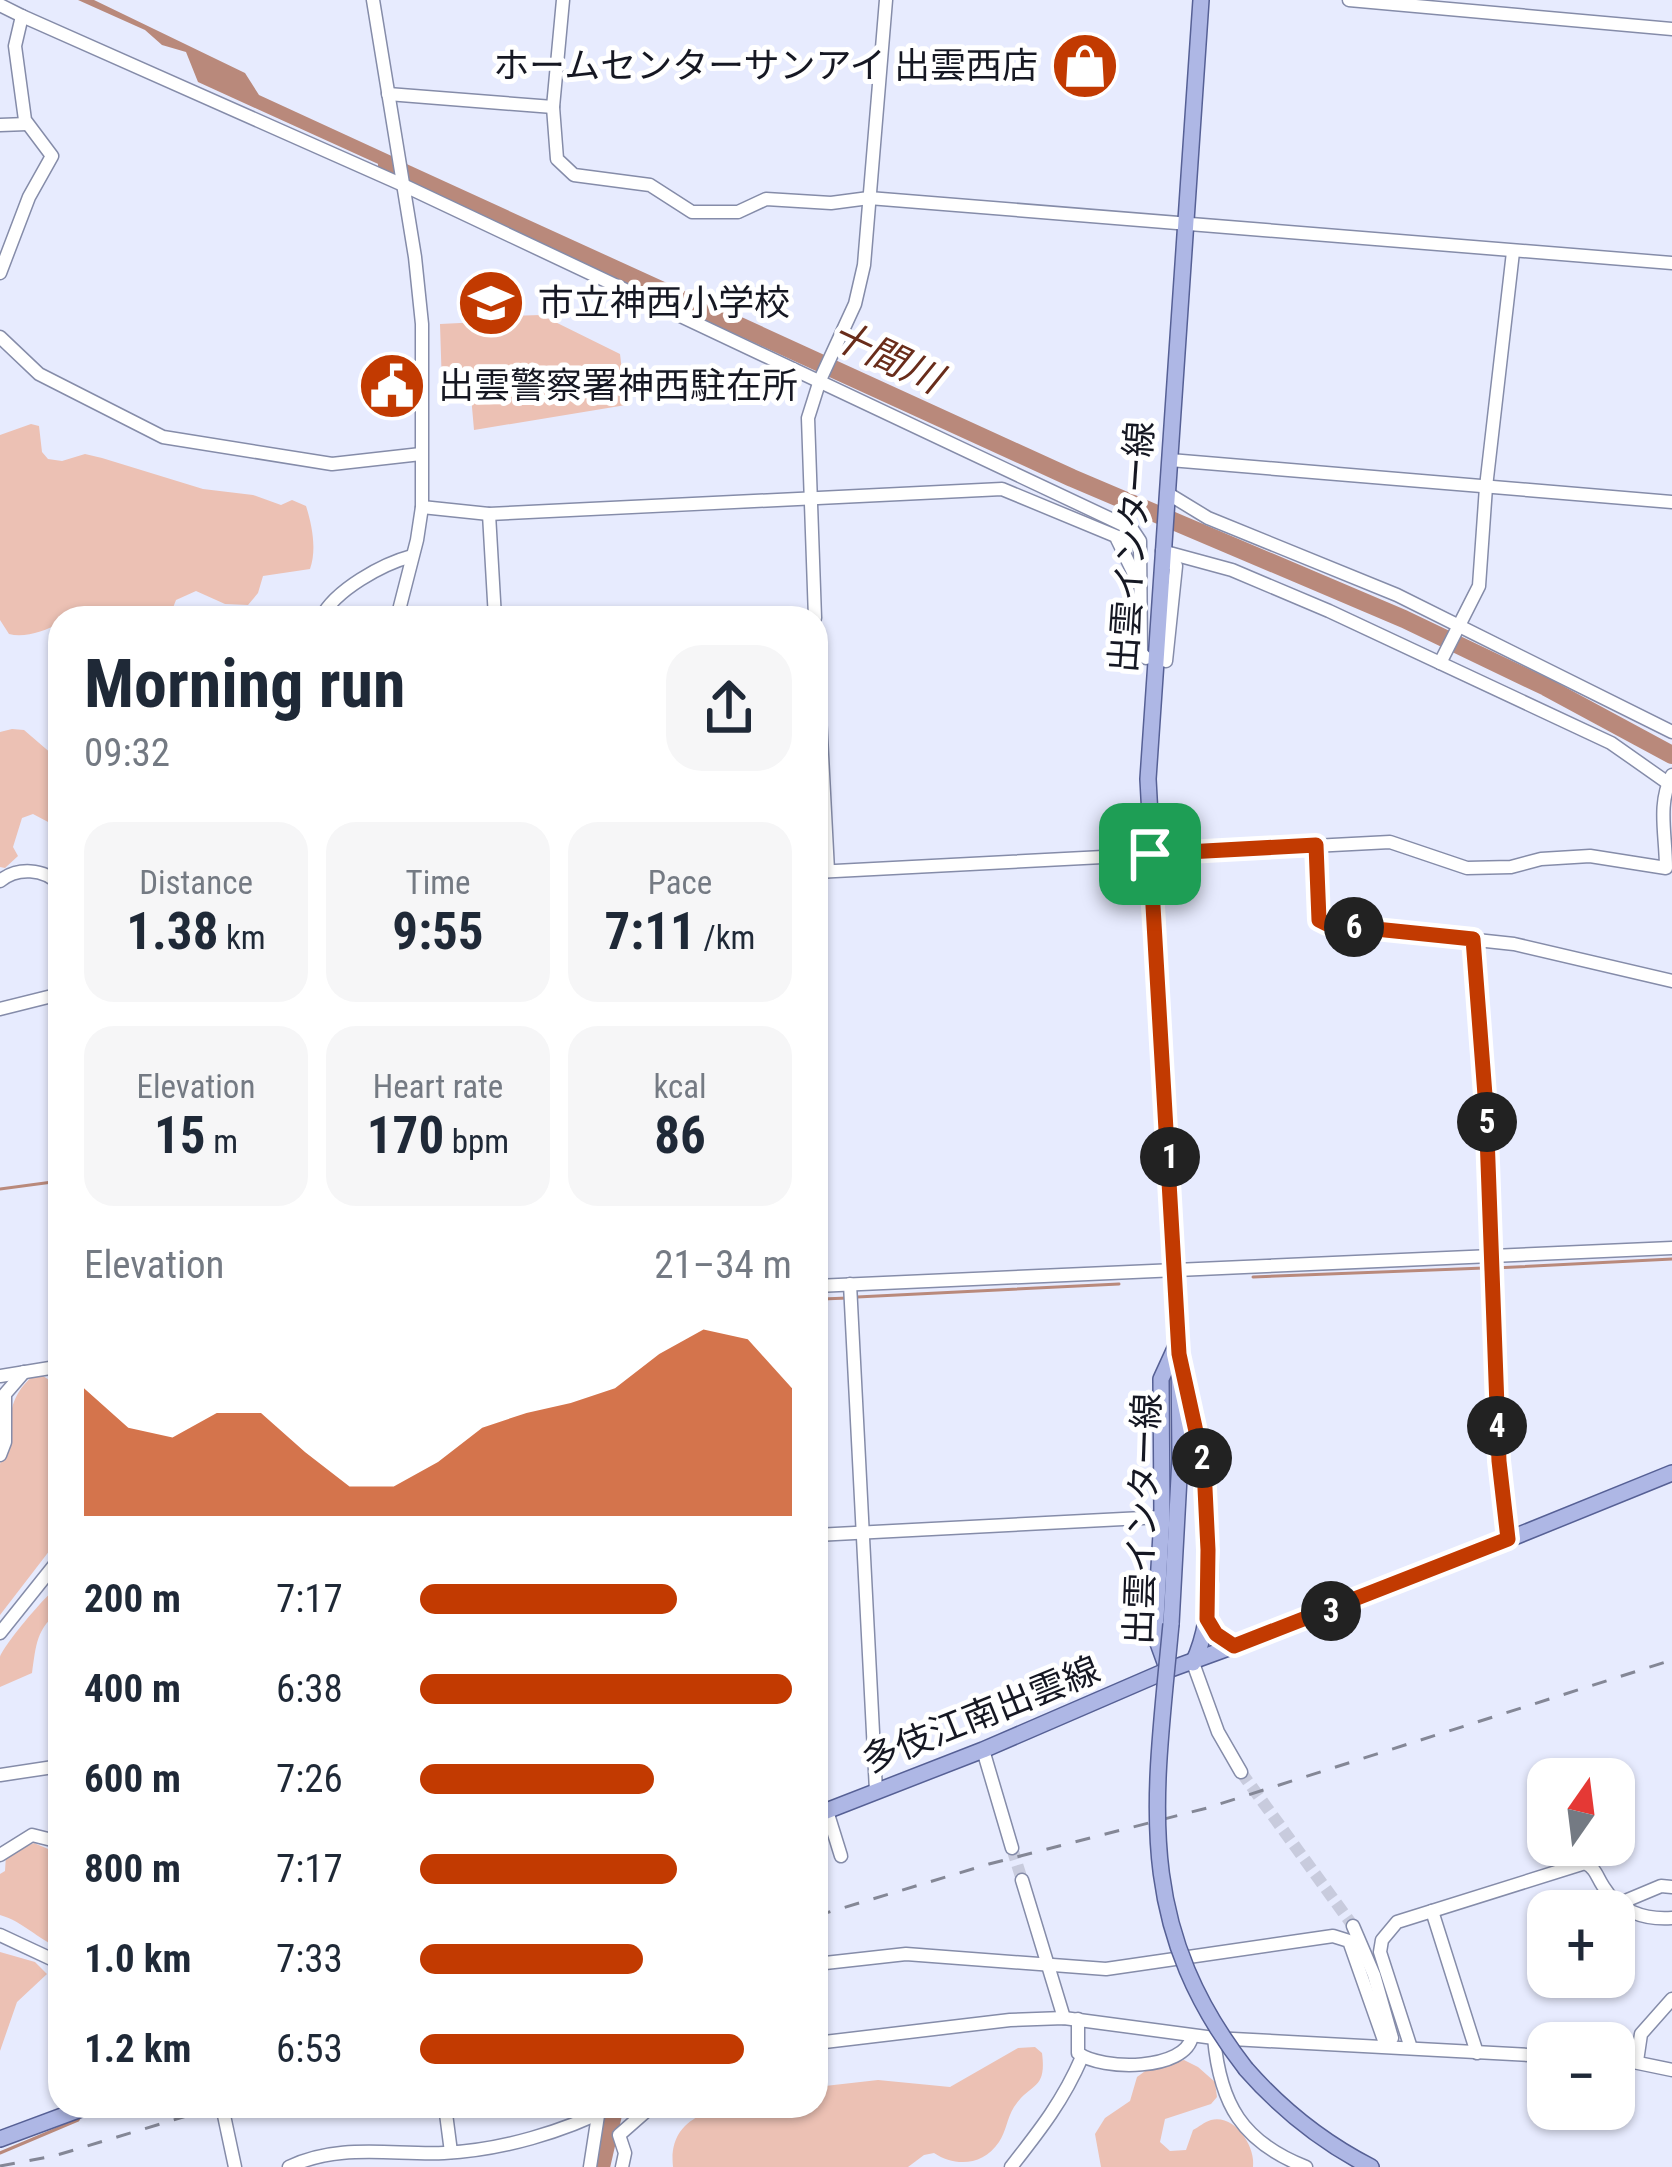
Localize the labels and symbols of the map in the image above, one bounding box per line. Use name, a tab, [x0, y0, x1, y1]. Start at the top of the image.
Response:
shop icon: ホームセンターサンアイ 出雲西店	[1050, 31, 1120, 101]
place label: ホームセンターサンアイ 出雲西店	[493, 45, 1038, 87]
school or university icon: 市立神西小学校	[456, 268, 526, 338]
place label: 市立神西小学校	[538, 282, 790, 324]
water label: 十間川	[823, 311, 952, 404]
public building icon: 出雲警察署神西駐在所	[357, 351, 427, 421]
place label: 出雲警察署神西駐在所	[438, 365, 798, 407]
street label: 出雲インター線	[1102, 420, 1162, 674]
pin	[1099, 803, 1201, 905]
pin: 6	[1324, 897, 1384, 957]
pin: 5	[1457, 1092, 1517, 1152]
pin: 1	[1140, 1127, 1200, 1187]
street label: 出雲インター線	[1118, 1392, 1168, 1646]
pin: 4	[1467, 1396, 1527, 1456]
pin: 2	[1172, 1428, 1232, 1488]
pin: 3	[1301, 1581, 1361, 1641]
street label: 多伎江南出雲線	[856, 1648, 1106, 1782]
north arrow	[1527, 1758, 1635, 1866]

